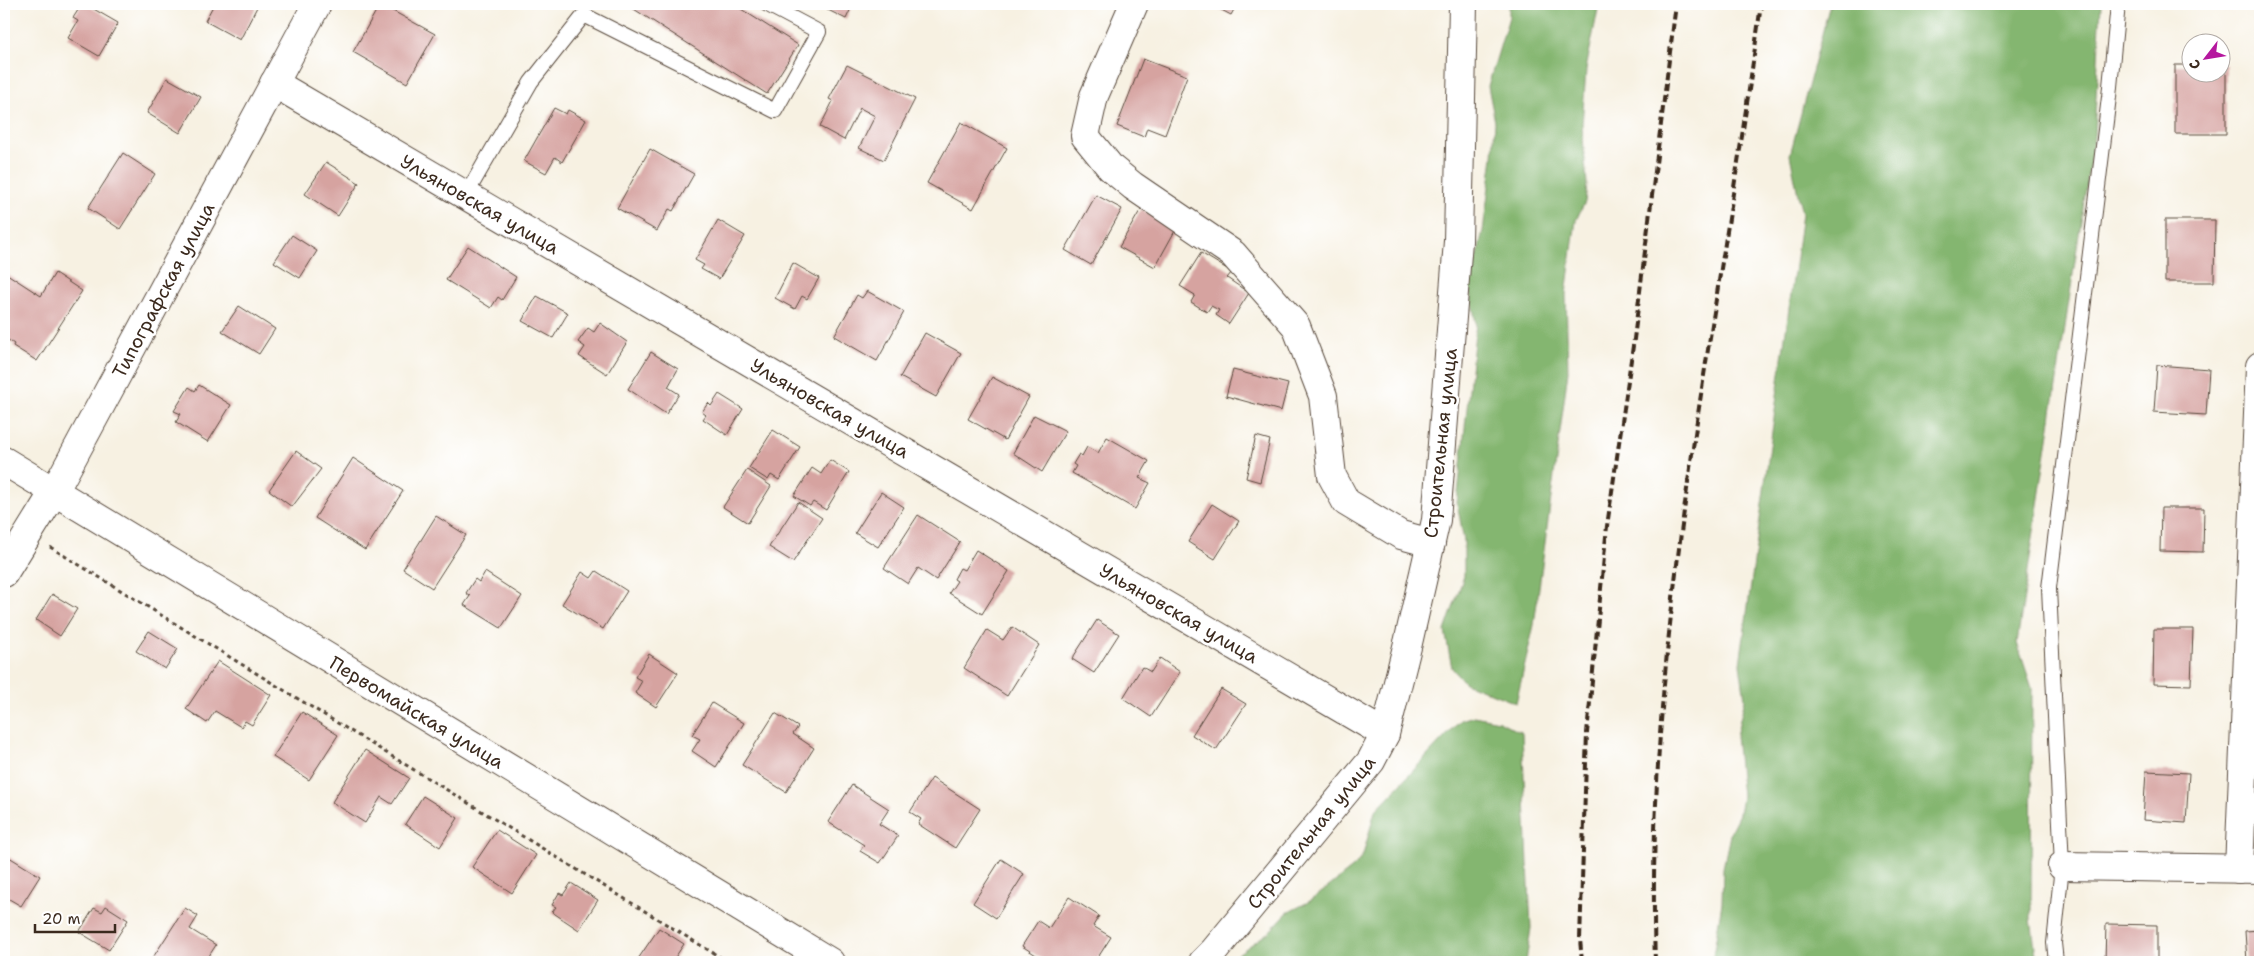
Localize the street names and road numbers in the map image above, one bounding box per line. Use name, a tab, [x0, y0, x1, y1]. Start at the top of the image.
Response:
street label: Ульяновская улица	[396, 149, 564, 260]
street label: Типографская улица	[107, 198, 220, 382]
street label: Строительная улица	[1418, 347, 1463, 539]
street label: Ульяновская улица	[746, 353, 914, 464]
street label: Ульяновская улица	[1095, 558, 1263, 669]
street label: Первомайская улица	[325, 650, 509, 775]
street label: Строительная улица	[1242, 750, 1381, 914]

